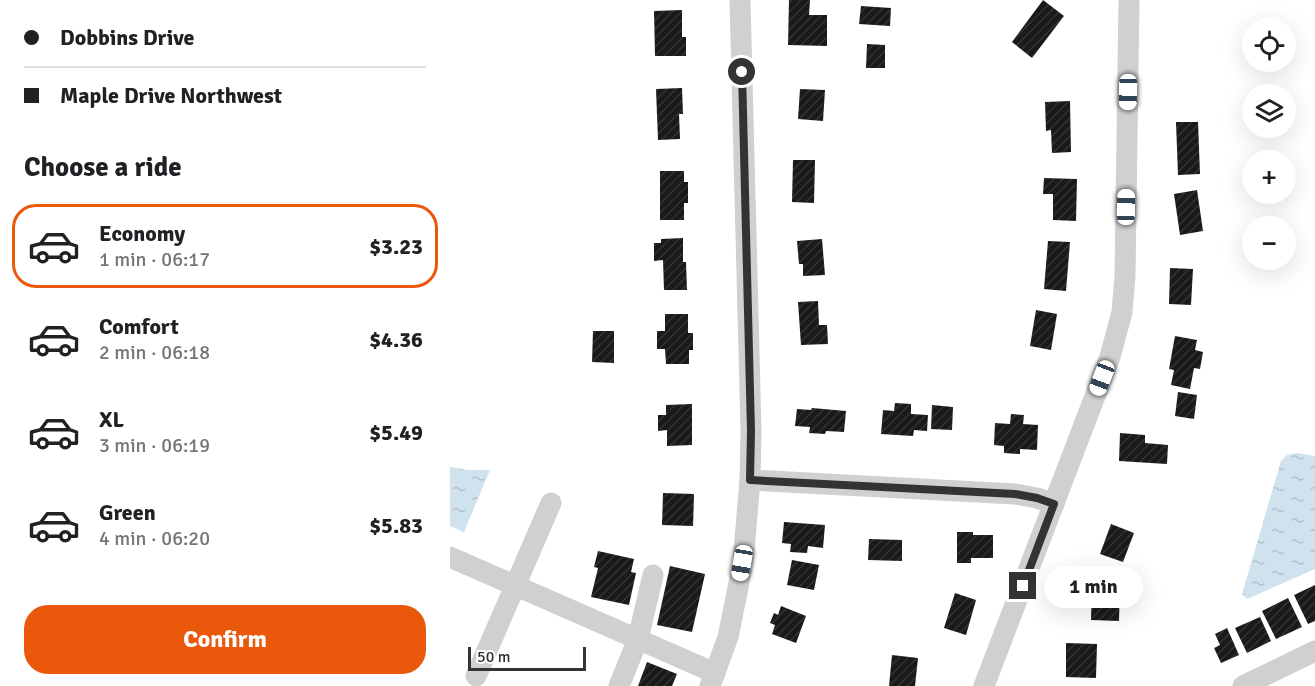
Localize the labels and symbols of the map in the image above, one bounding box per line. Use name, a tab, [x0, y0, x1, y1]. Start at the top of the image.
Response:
route start	[728, 58, 755, 85]
car	[1119, 74, 1137, 110]
car	[1117, 189, 1135, 225]
car	[1087, 358, 1117, 398]
car	[730, 544, 754, 582]
callout: 1 min	[1044, 565, 1143, 607]
route end	[1009, 572, 1036, 599]
scale bar	[468, 644, 586, 672]

